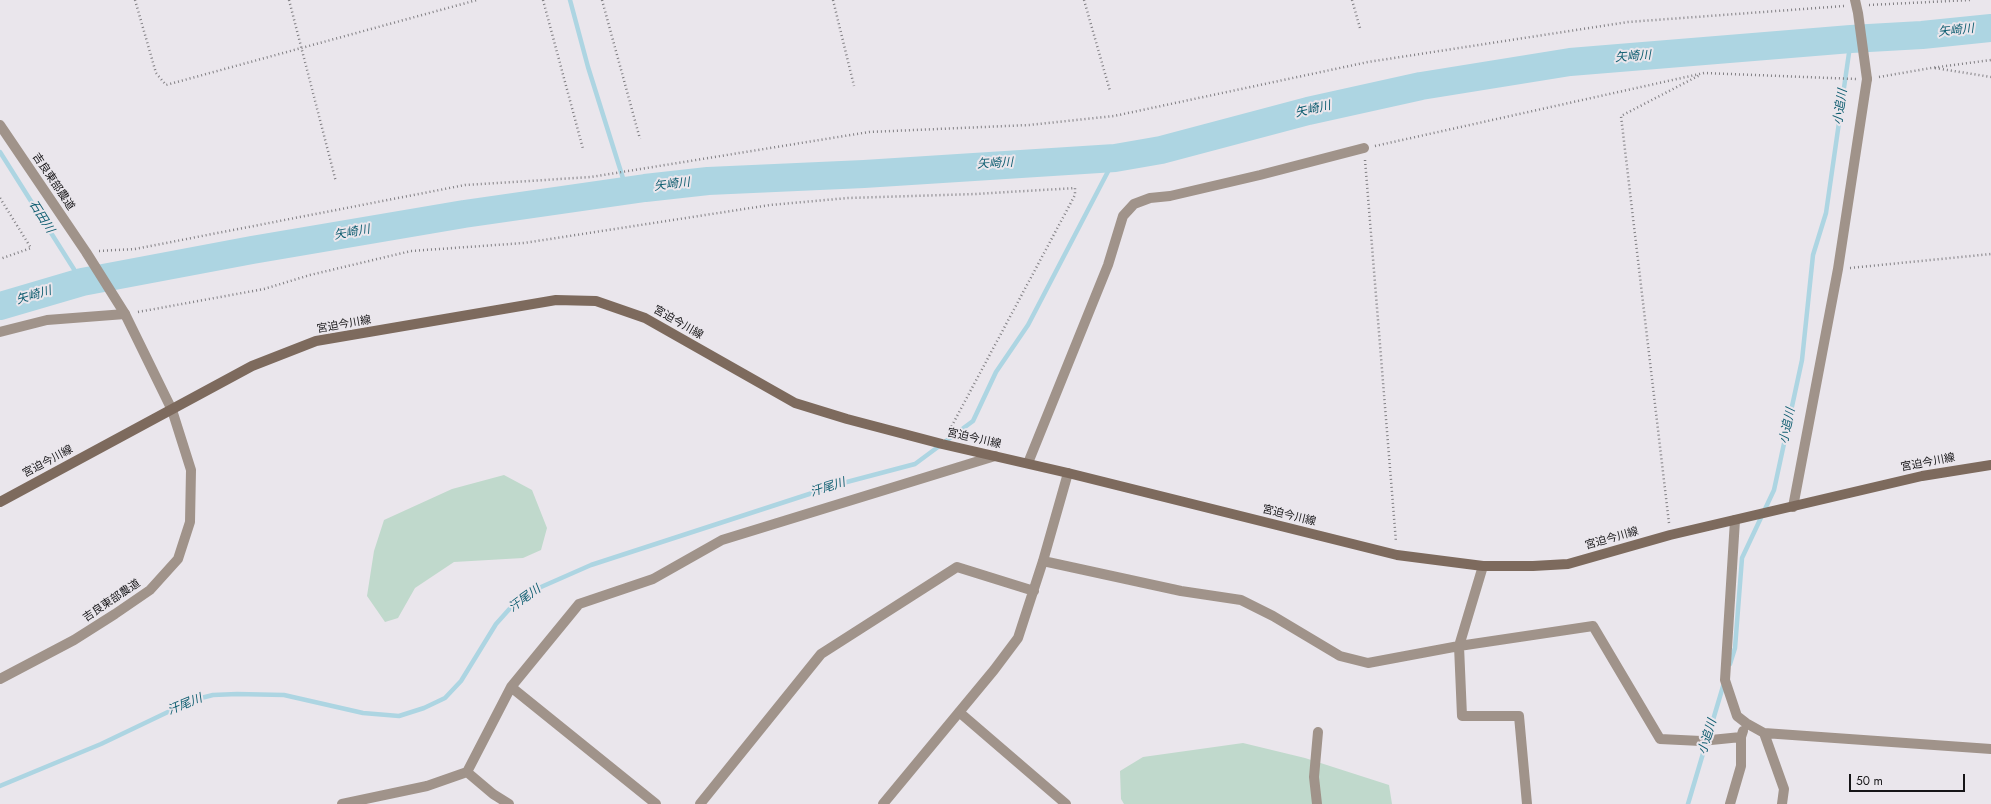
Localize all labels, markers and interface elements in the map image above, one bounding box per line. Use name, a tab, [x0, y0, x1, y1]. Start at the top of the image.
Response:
water label: 矢崎川	[1937, 22, 1975, 40]
water label: 矢崎川	[1615, 49, 1651, 65]
water label: 小追川	[1831, 88, 1851, 126]
water label: 矢崎川	[1294, 99, 1332, 121]
street label: 吉良東部農道	[29, 151, 77, 213]
water label: 矢崎川	[977, 156, 1013, 172]
water label: 矢崎川	[653, 176, 691, 194]
water label: 石田川	[25, 198, 57, 236]
water label: 矢崎川	[333, 223, 371, 243]
water label: 矢崎川	[15, 284, 53, 308]
street label: 宮迫今川線	[651, 304, 705, 342]
street label: 宮迫今川線	[316, 314, 372, 336]
water label: 小追川	[1777, 407, 1799, 445]
street label: 宮迫今川線	[946, 426, 1002, 452]
street label: 宮迫今川線	[21, 443, 75, 481]
street label: 宮迫今川線	[1900, 451, 1956, 475]
water label: 汗尾川	[809, 476, 847, 500]
street label: 宮迫今川線	[1261, 503, 1317, 529]
street label: 宮迫今川線	[1584, 525, 1640, 553]
street label: 吉良東部農道	[81, 577, 143, 625]
water label: 汗尾川	[506, 583, 544, 615]
water label: 汗尾川	[166, 692, 204, 718]
water label: 小追川	[1696, 718, 1720, 756]
scale bar	[1851, 766, 1967, 792]
text: 50 m	[1856, 772, 1883, 790]

